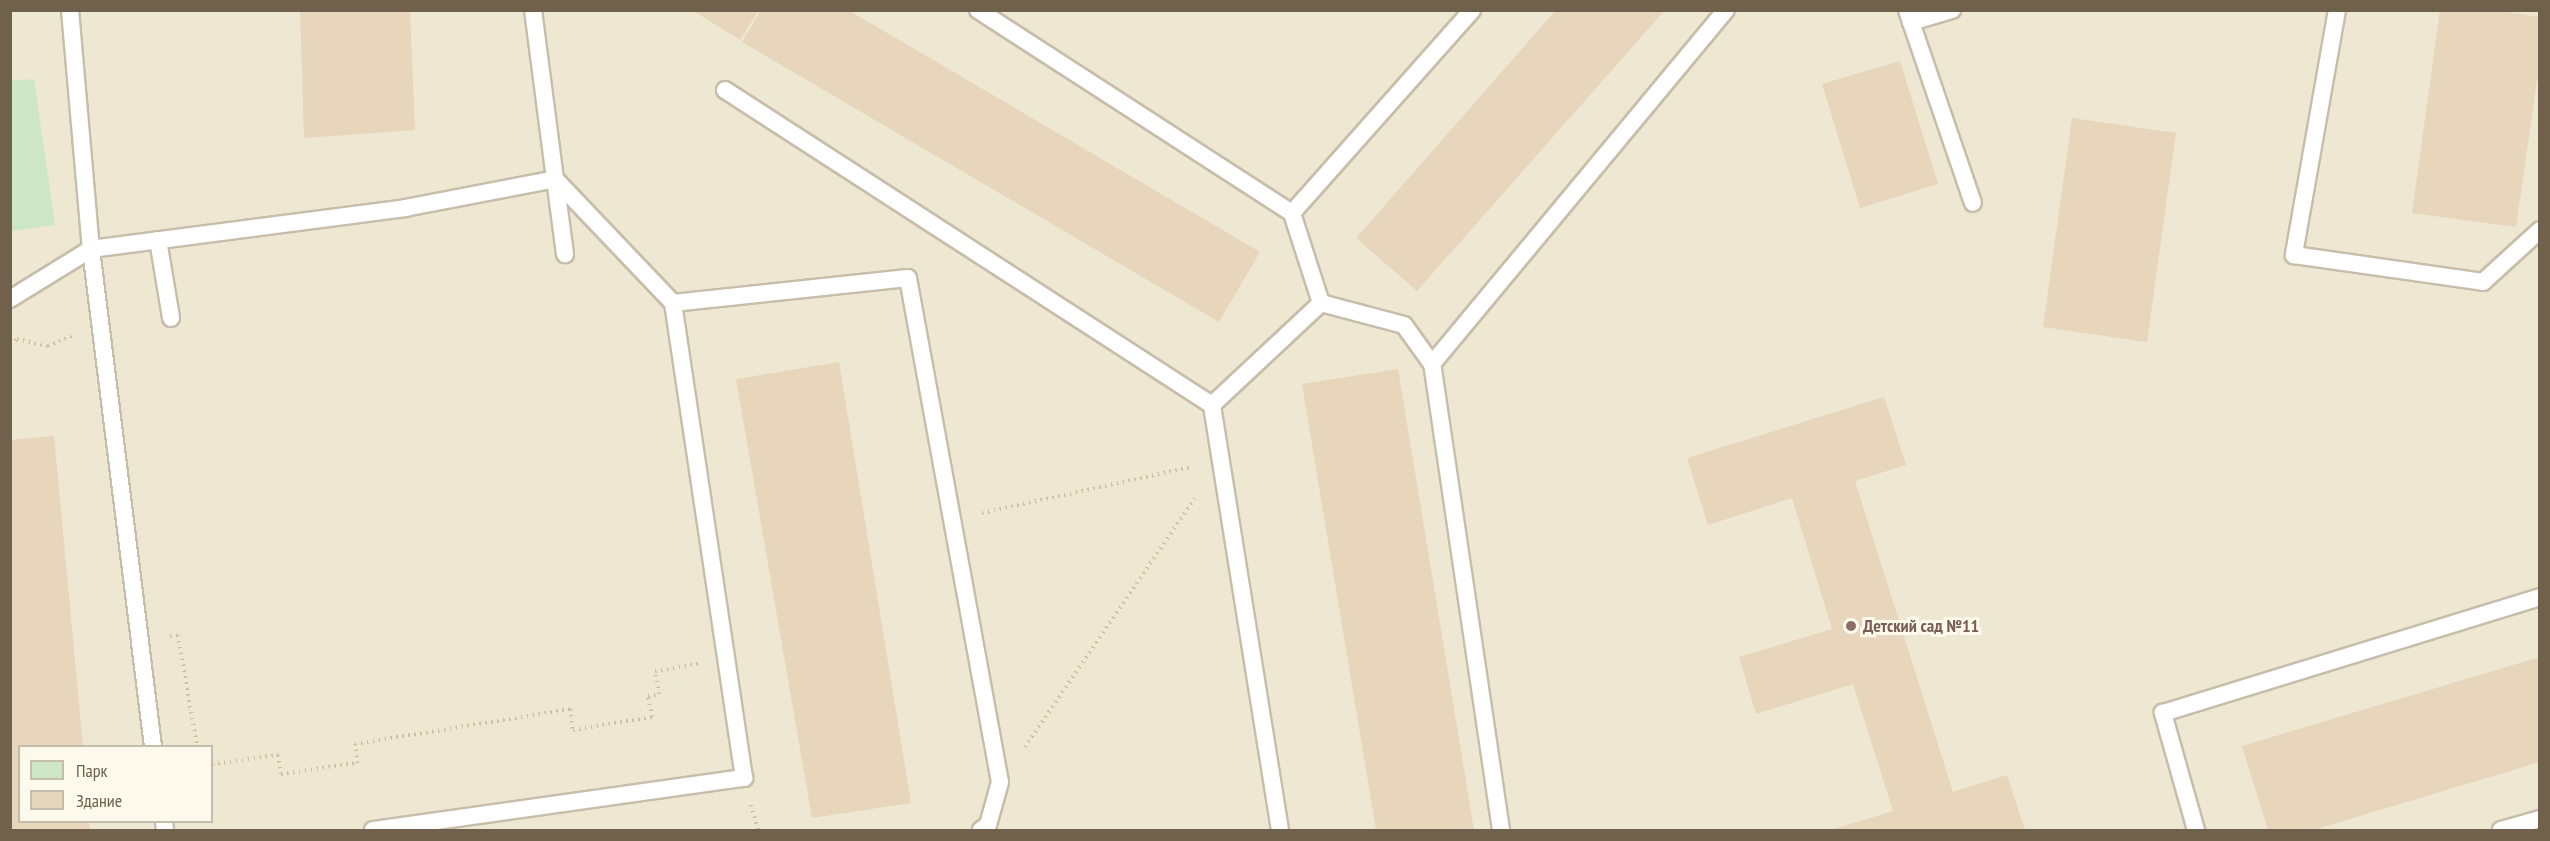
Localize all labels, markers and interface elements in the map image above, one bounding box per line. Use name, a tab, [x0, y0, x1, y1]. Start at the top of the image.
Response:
place label: Детский сад №11	[1863, 615, 1979, 637]
marker: Детский сад №11	[1844, 619, 1858, 633]
legend	[18, 745, 213, 823]
text: Парк	[76, 759, 107, 782]
text: Здание	[76, 789, 122, 812]

